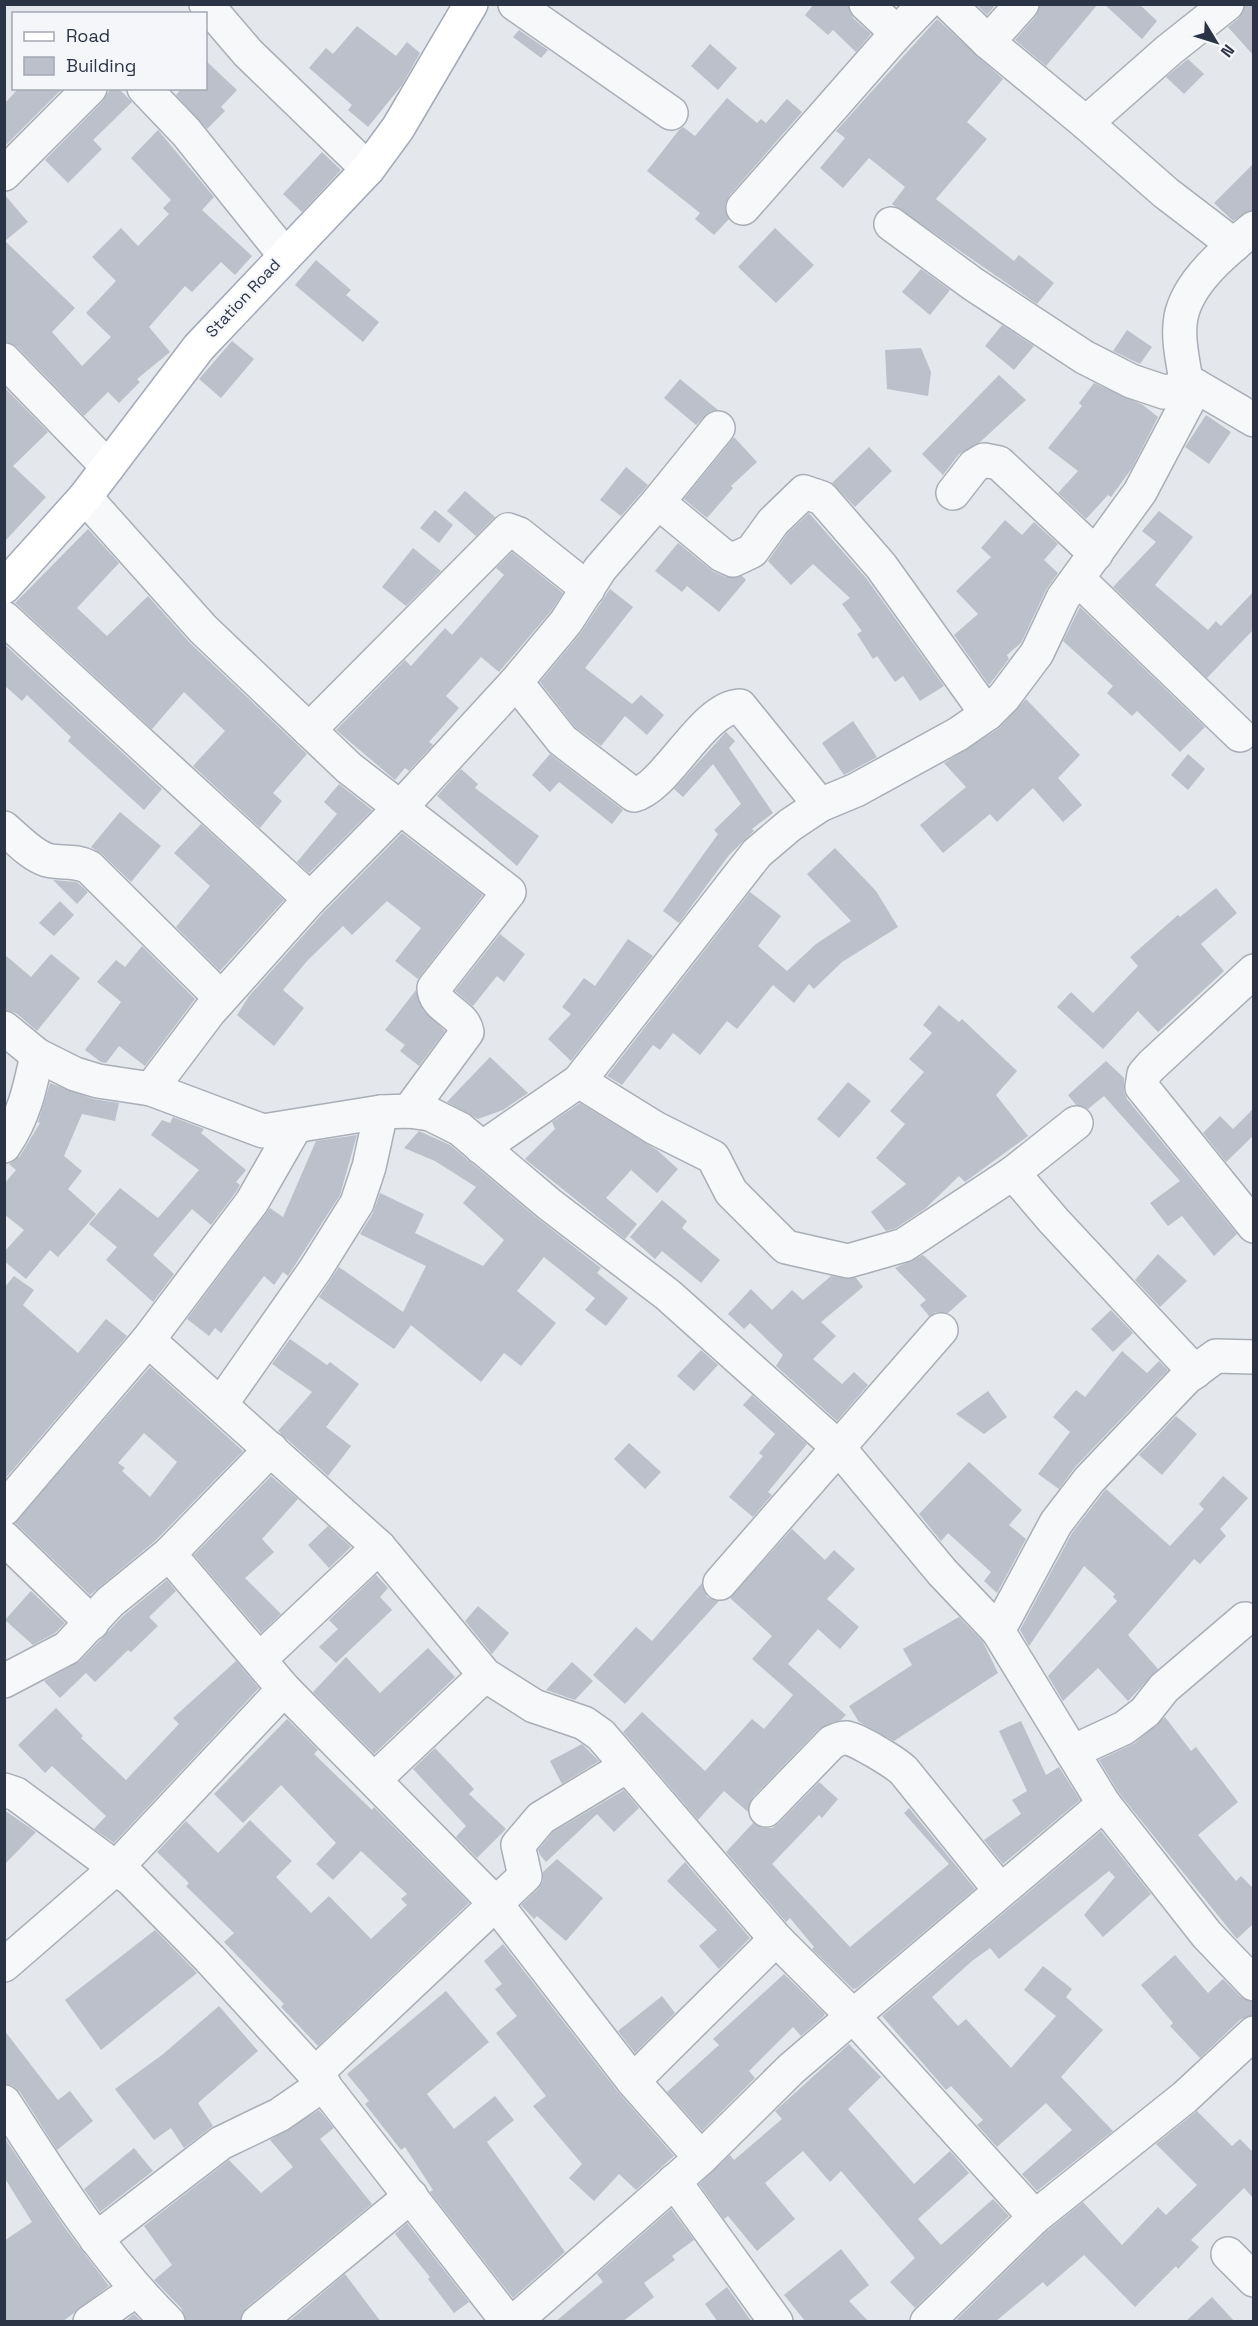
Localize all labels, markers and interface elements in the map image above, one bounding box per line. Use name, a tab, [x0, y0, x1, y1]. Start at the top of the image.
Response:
legend	[12, 12, 207, 90]
north arrow	[1186, 12, 1246, 72]
text: Road	[66, 24, 110, 47]
text: N	[1216, 40, 1239, 62]
text: Building	[66, 54, 136, 77]
street label: Station Road	[201, 254, 285, 342]

